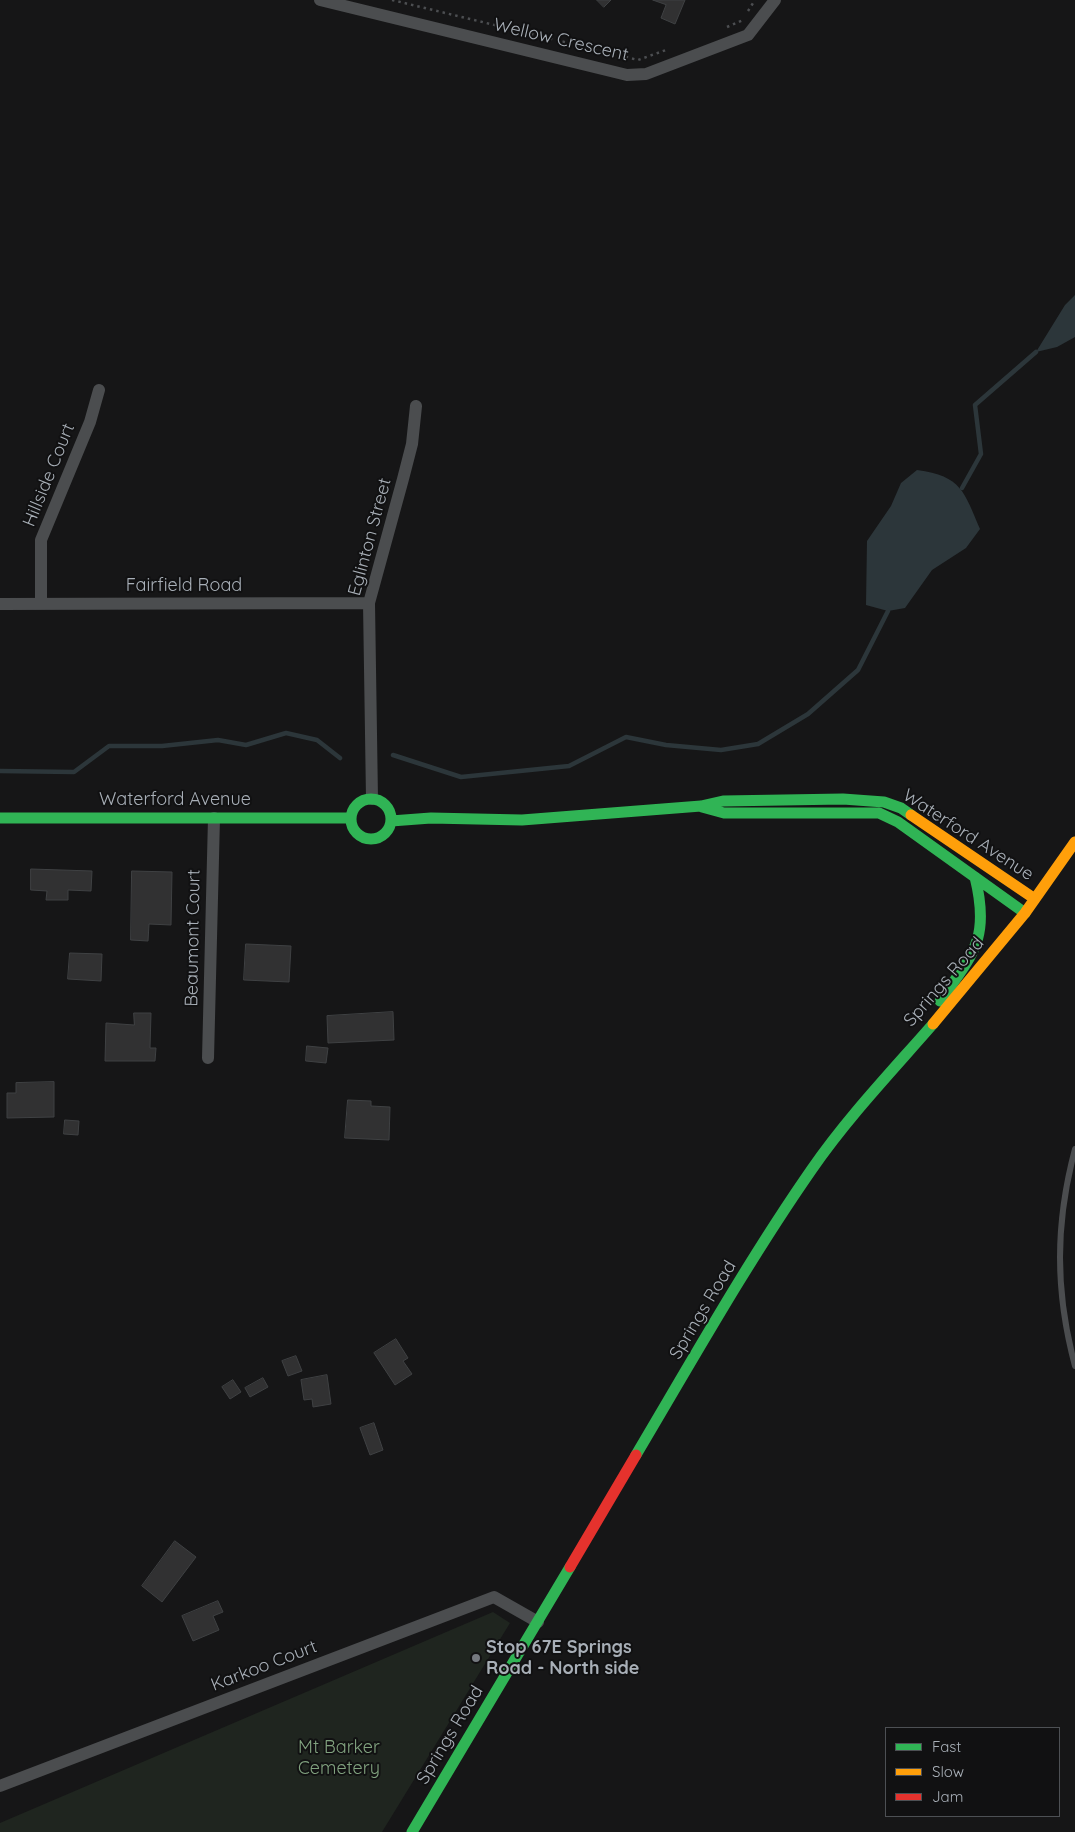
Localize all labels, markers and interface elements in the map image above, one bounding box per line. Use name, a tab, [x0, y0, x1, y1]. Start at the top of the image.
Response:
street label: Wellow Crescent	[492, 14, 630, 66]
street label: Hillside Court	[19, 420, 79, 530]
street label: Eglinton Street	[344, 476, 396, 598]
street label: Fairfield Road	[126, 575, 242, 597]
street label: Waterford Avenue	[898, 785, 1038, 885]
street label: Waterford Avenue	[99, 789, 251, 811]
street label: Beaumont Court	[181, 869, 205, 1007]
street label: Springs Road	[899, 933, 989, 1031]
street label: Springs Road	[665, 1257, 741, 1363]
street label: Karkoo Court	[208, 1636, 320, 1696]
place label: Stop 67E Springs Road - North side	[486, 1637, 639, 1680]
marker: Stop 67E Springs Road - North side	[470, 1652, 482, 1664]
street label: Springs Road	[412, 1682, 488, 1788]
legend	[885, 1727, 1060, 1817]
park label: Mt Barker Cemetery	[298, 1737, 380, 1780]
text: Fast	[932, 1737, 961, 1756]
text: Slow	[932, 1762, 964, 1781]
text: Jam	[932, 1787, 963, 1806]

